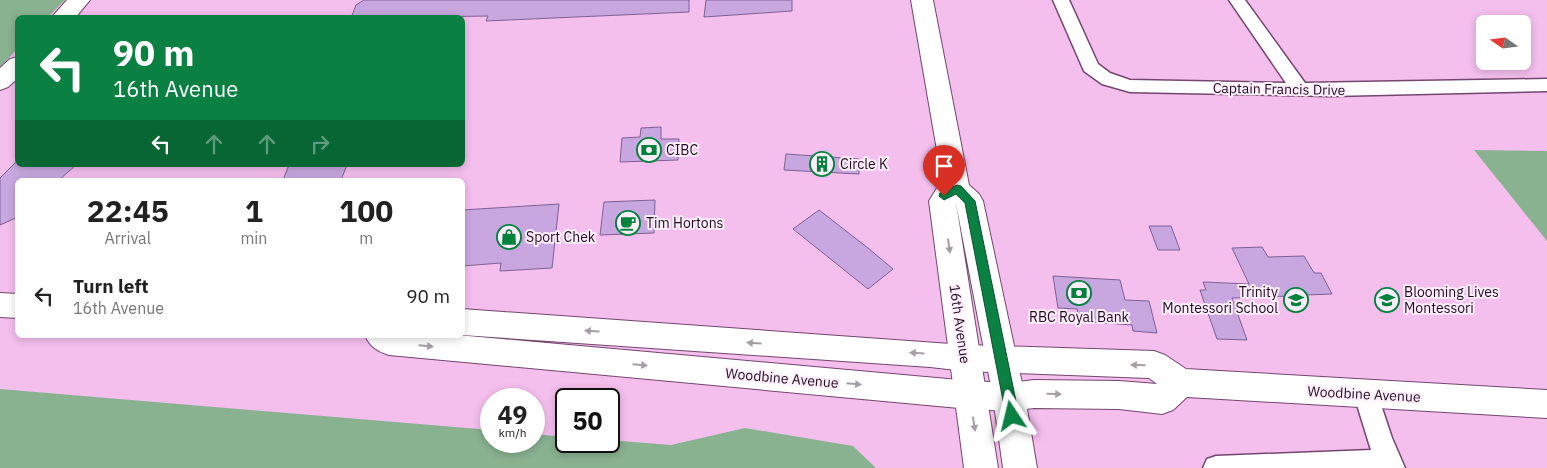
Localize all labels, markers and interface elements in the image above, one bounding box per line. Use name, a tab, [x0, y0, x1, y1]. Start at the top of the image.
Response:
north arrow	[1476, 15, 1531, 70]
map controls	[1476, 15, 1531, 70]
text: 90 m	[113, 30, 195, 76]
icon: left	[30, 35, 95, 100]
text: 16th Avenue	[113, 74, 238, 103]
street label: Captain Francis Drive	[1213, 79, 1346, 99]
icon: left	[147, 130, 175, 158]
icon: ahead	[200, 130, 228, 158]
icon: ahead	[253, 130, 281, 158]
icon: right	[306, 130, 334, 158]
bank icon: CIBC	[636, 137, 662, 163]
place label: CIBC	[666, 141, 698, 159]
pin	[923, 145, 965, 196]
building icon: Circle K	[809, 151, 835, 177]
icon: arrive	[930, 152, 958, 180]
place label: Circle K	[840, 155, 888, 173]
text: 22:45	[87, 191, 169, 230]
text: 1	[245, 191, 263, 230]
text: 100	[339, 191, 393, 230]
cafe icon: Tim Hortons	[615, 210, 641, 236]
place label: Tim Hortons	[646, 214, 724, 232]
shop icon: Sport Chek	[496, 224, 522, 250]
text: Arrival	[104, 228, 151, 248]
text: min	[240, 228, 267, 248]
text: m	[359, 228, 373, 248]
place label: Sport Chek	[526, 228, 596, 246]
one-way arrow	[945, 239, 953, 255]
text: Turn left	[73, 274, 149, 298]
bank icon: RBC Royal Bank	[1066, 280, 1092, 306]
icon: left	[30, 282, 58, 310]
street label: 16th Avenue	[946, 283, 975, 365]
place label: Trinity Montessori School	[1162, 283, 1278, 317]
place label: Blooming Lives Montessori	[1404, 283, 1499, 317]
text: 90 m	[406, 284, 450, 308]
school or university icon: Trinity Montessori School	[1283, 287, 1309, 313]
school or university icon: Blooming Lives Montessori	[1374, 287, 1400, 313]
text: 16th Avenue	[73, 298, 164, 318]
place label: RBC Royal Bank	[1029, 308, 1130, 326]
one-way arrow	[584, 327, 600, 335]
one-way arrow	[746, 339, 762, 347]
one-way arrow	[418, 342, 434, 350]
one-way arrow	[908, 348, 924, 356]
one-way arrow	[1130, 360, 1146, 368]
one-way arrow	[632, 362, 648, 370]
street label: Woodbine Avenue	[725, 364, 840, 392]
one-way arrow	[847, 380, 863, 388]
street label: Woodbine Avenue	[1307, 382, 1421, 406]
speed limit sign: 50	[555, 388, 620, 453]
position arrow	[985, 389, 1037, 441]
one-way arrow	[1046, 390, 1062, 398]
text: 49	[497, 398, 528, 431]
one-way arrow	[971, 416, 979, 432]
text: km/h	[498, 425, 527, 440]

